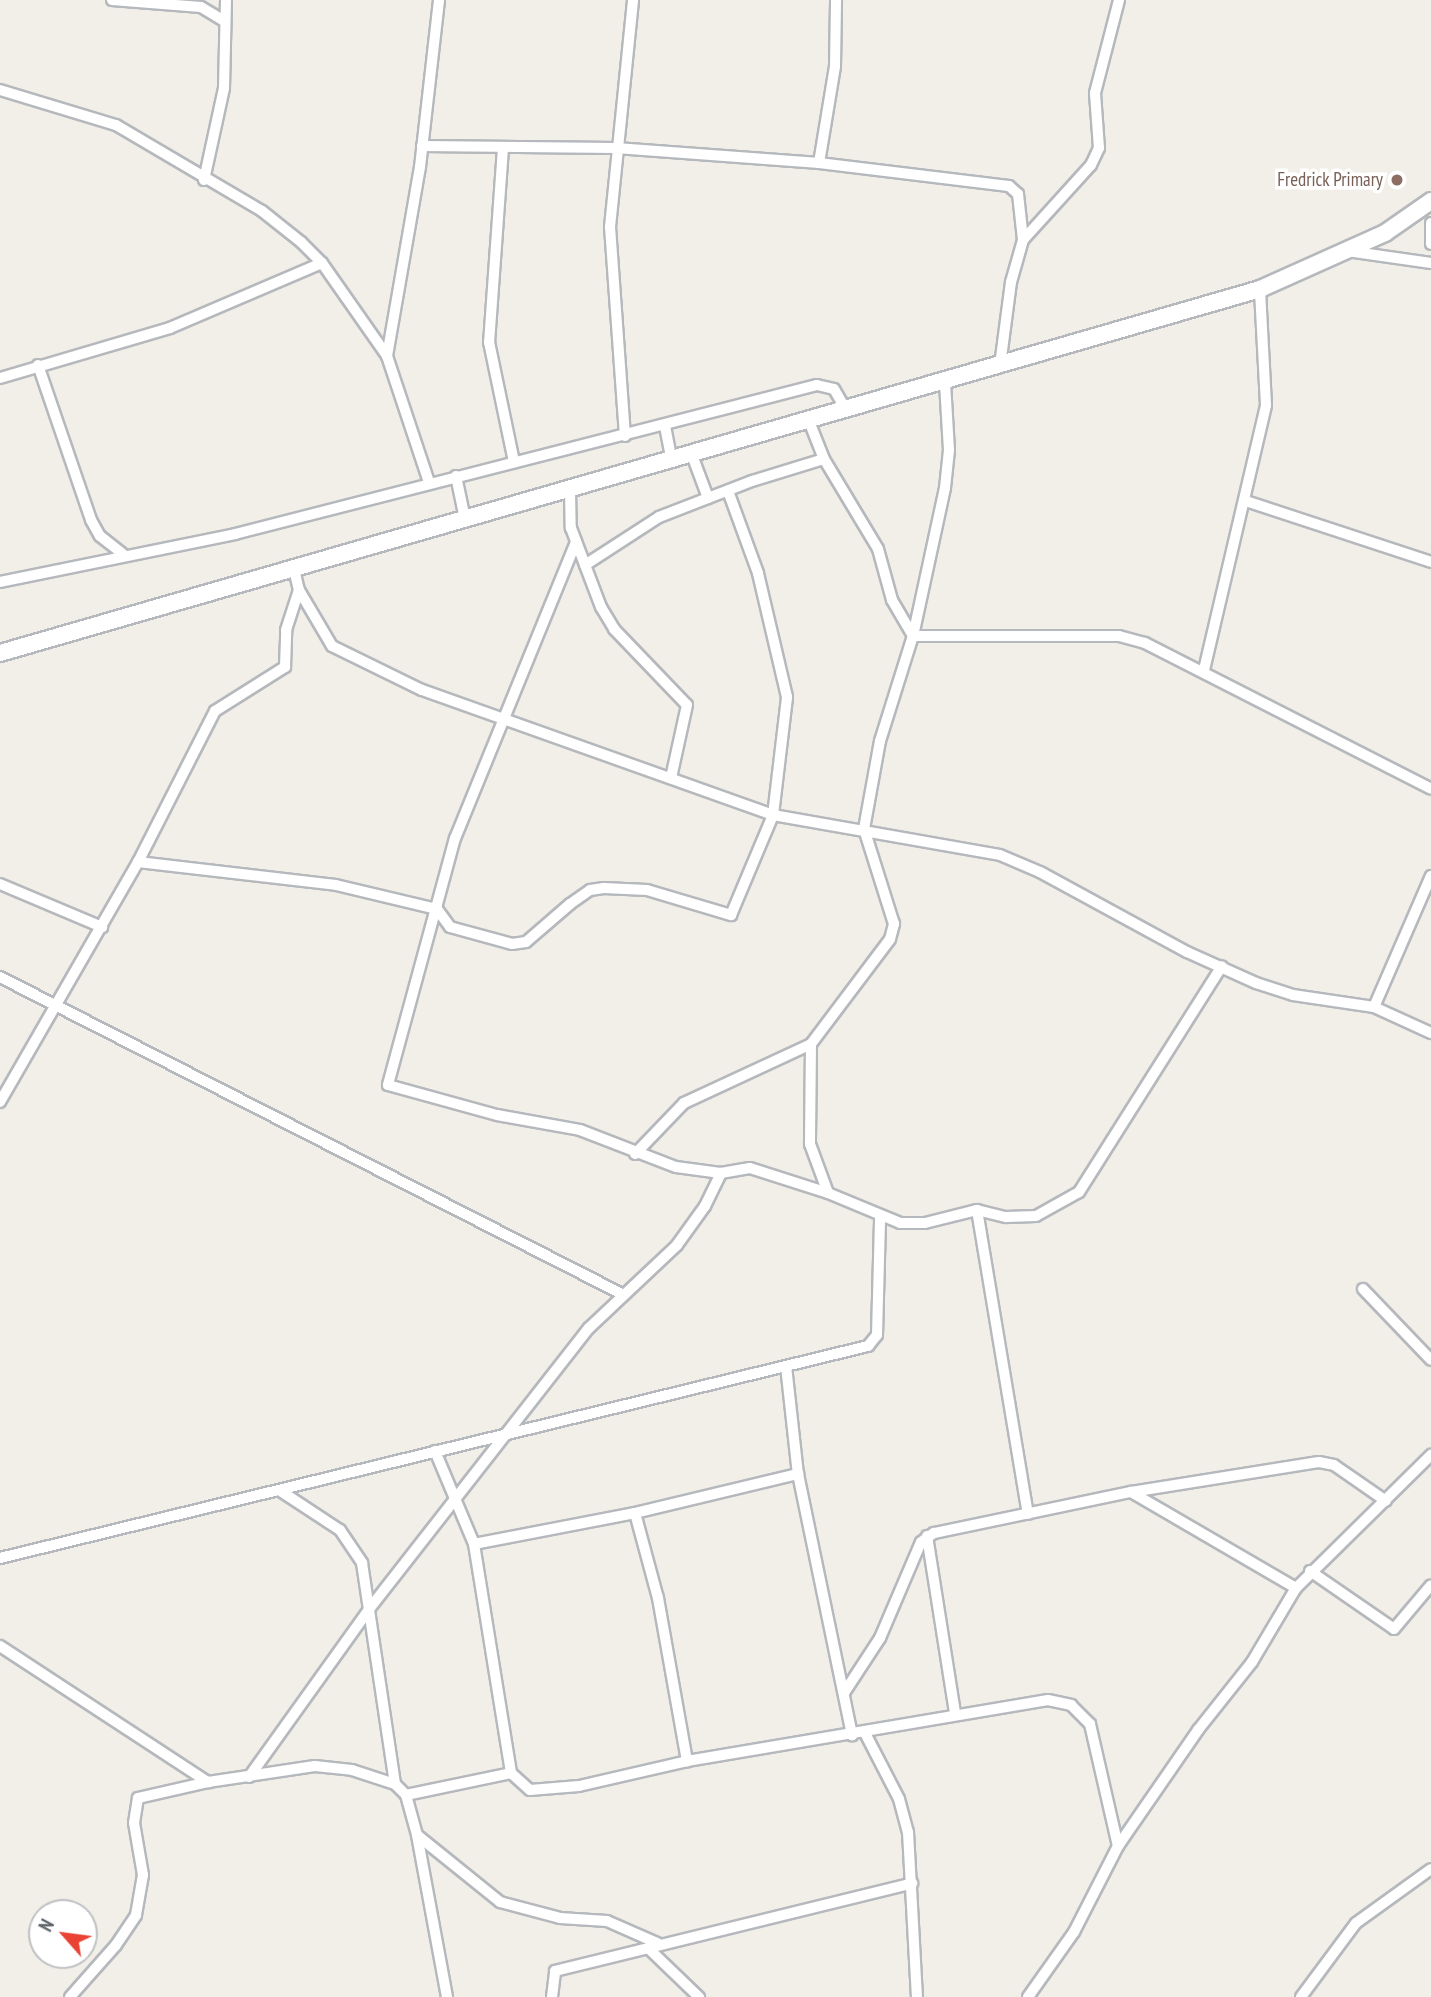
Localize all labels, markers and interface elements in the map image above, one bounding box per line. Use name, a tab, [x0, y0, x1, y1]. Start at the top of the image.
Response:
place label: Fredrick Primary	[1277, 169, 1383, 191]
marker: Fredrick Primary	[1389, 172, 1405, 188]
north arrow	[28, 1899, 98, 1969]
text: N	[33, 1915, 59, 1935]

